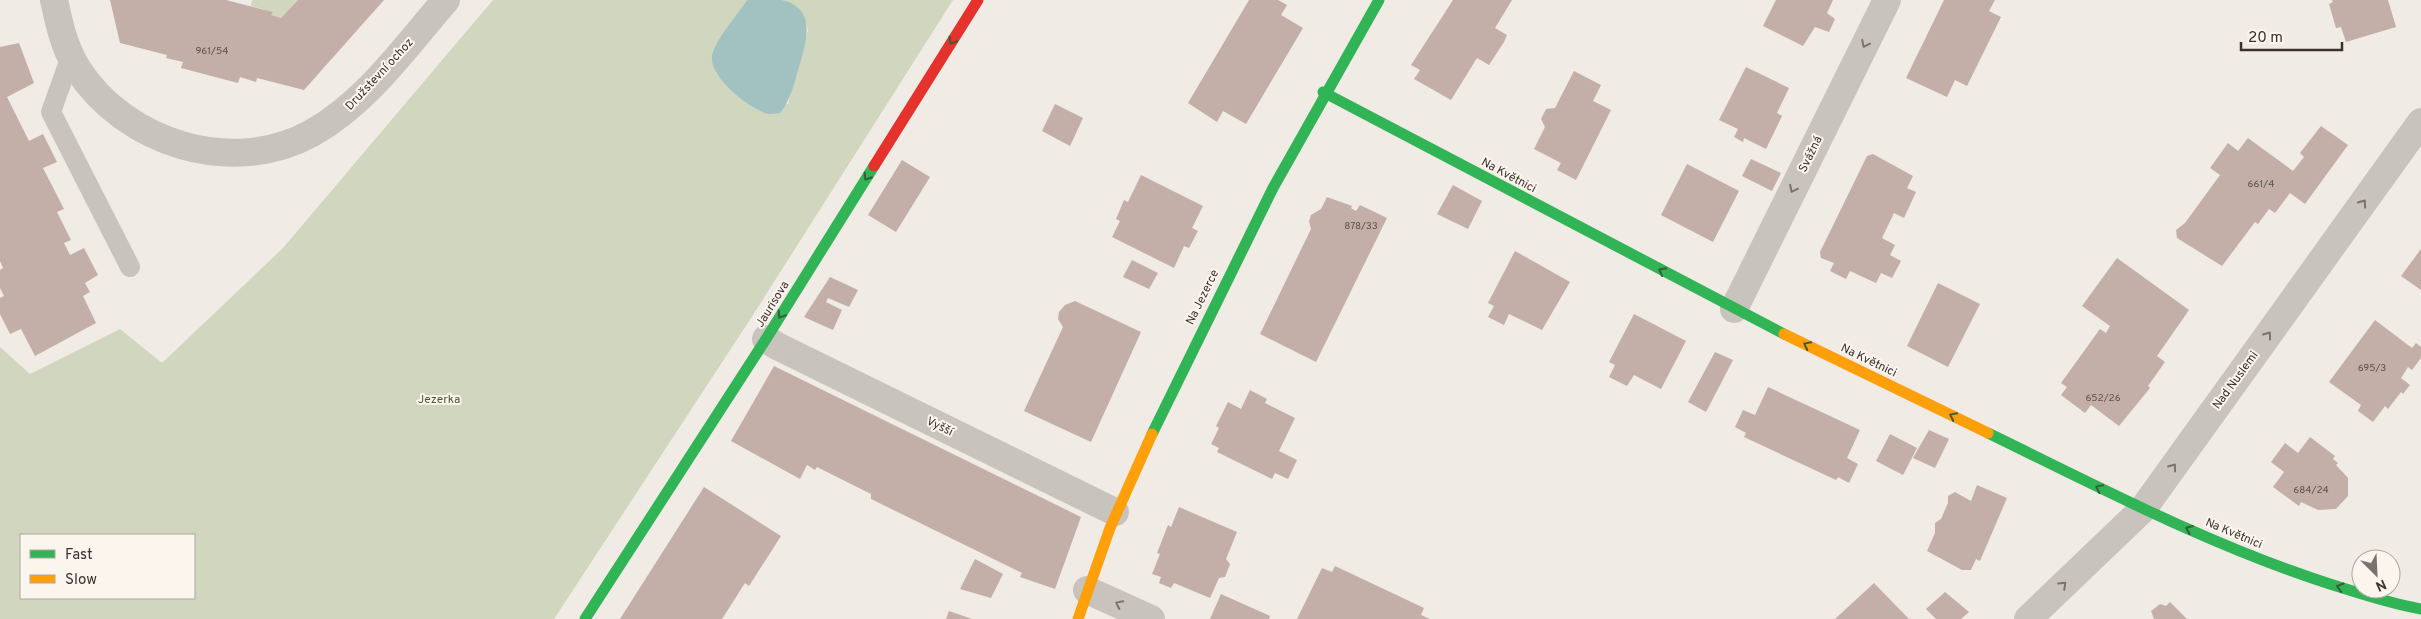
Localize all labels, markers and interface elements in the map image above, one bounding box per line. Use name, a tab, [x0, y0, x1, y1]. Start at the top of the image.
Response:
scale bar	[2241, 20, 2342, 52]
text: 20 m	[2248, 29, 2283, 48]
street label: Družstevní ochoz	[342, 35, 417, 114]
one-way arrow	[949, 36, 958, 45]
one-way arrow	[1861, 39, 1871, 48]
house number: 961/54	[195, 45, 229, 58]
street label: Svážná	[1795, 134, 1827, 175]
street label: Na Květnici	[1478, 155, 1539, 197]
one-way arrow	[864, 172, 873, 181]
house number: 661/4	[2248, 178, 2274, 191]
one-way arrow	[1789, 184, 1799, 193]
one-way arrow	[2357, 199, 2366, 209]
house number: 878/33	[1344, 220, 1378, 233]
street label: Na Jezerce	[1183, 267, 1223, 328]
one-way arrow	[1659, 267, 1668, 277]
street label: Jaurisova	[752, 278, 793, 331]
one-way arrow	[778, 310, 787, 319]
one-way arrow	[2262, 331, 2271, 341]
street label: Na Květnici	[1838, 340, 1899, 381]
one-way arrow	[1803, 341, 1812, 351]
street label: Nad Nuslemi	[2209, 348, 2262, 413]
house number: 695/3	[2358, 362, 2386, 375]
park label: Jezerka	[418, 392, 460, 408]
house number: 652/26	[2085, 392, 2121, 405]
one-way arrow	[1949, 412, 1958, 423]
street label: Vyšší	[923, 414, 957, 441]
one-way arrow	[2167, 463, 2176, 473]
one-way arrow	[2095, 484, 2104, 494]
house number: 684/24	[2293, 484, 2329, 497]
street label: Na Květnici	[2203, 515, 2265, 553]
one-way arrow	[2185, 524, 2194, 535]
legend	[20, 534, 195, 599]
text: Fast	[65, 546, 93, 565]
north arrow	[2351, 549, 2401, 599]
text: Slow	[65, 571, 97, 590]
text: N	[2373, 575, 2389, 594]
one-way arrow	[2057, 582, 2066, 591]
one-way arrow	[2337, 582, 2345, 592]
one-way arrow	[1115, 599, 1124, 610]

